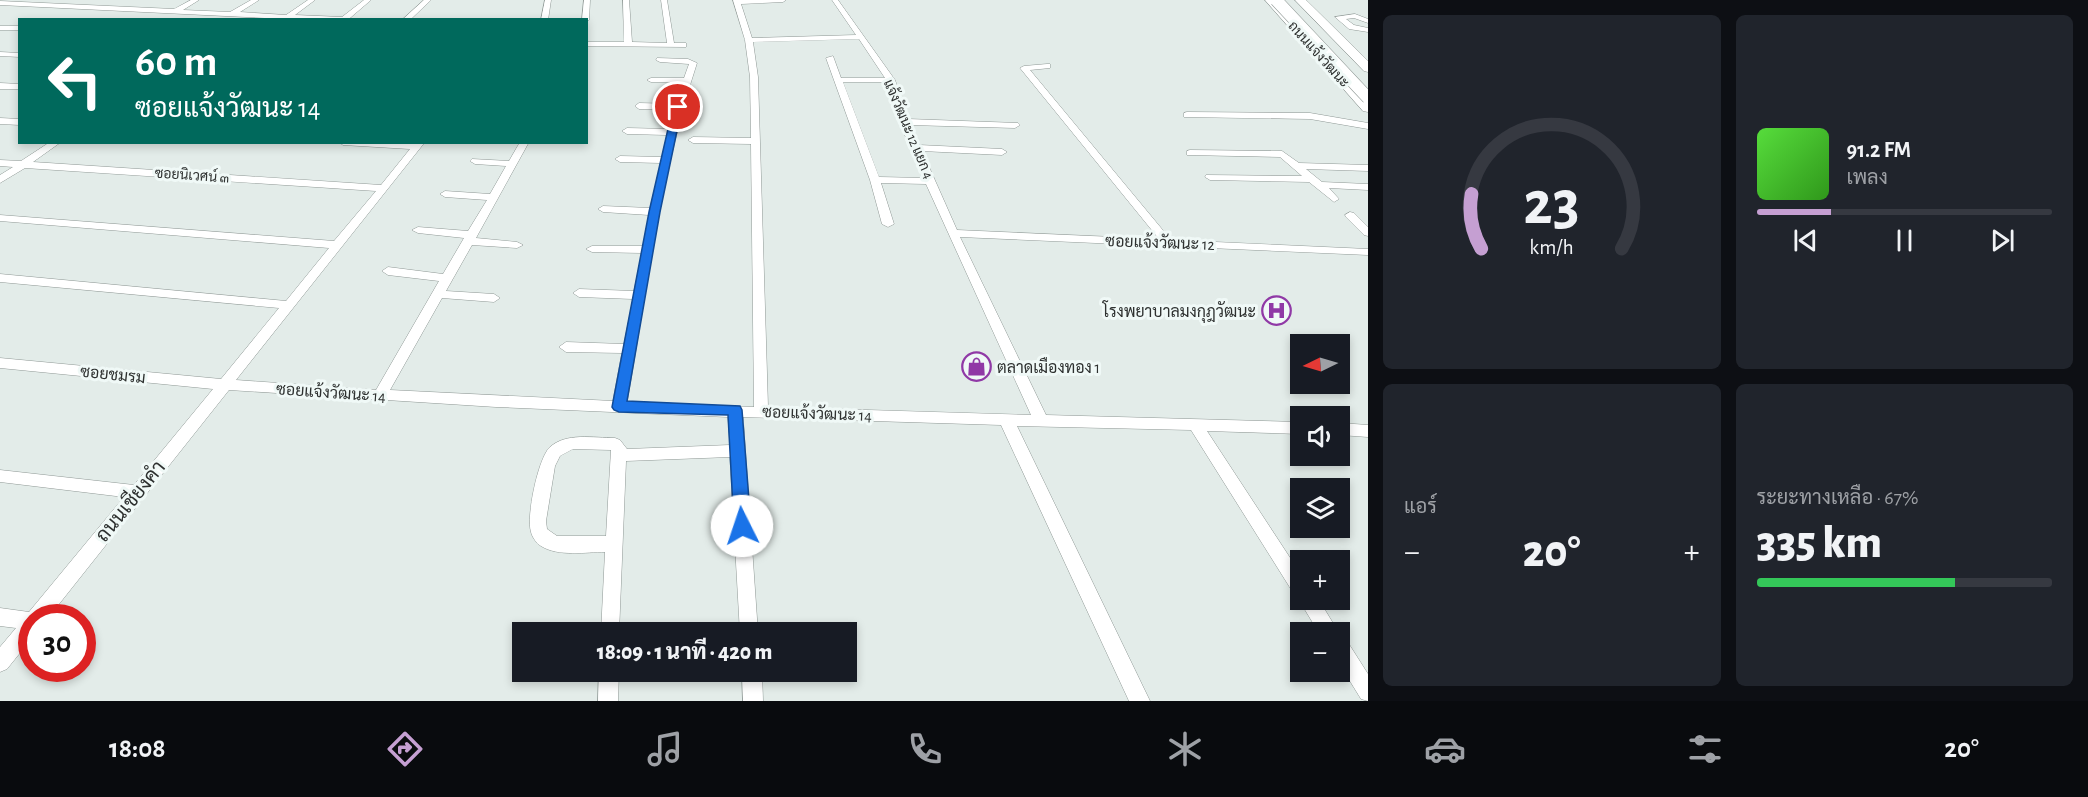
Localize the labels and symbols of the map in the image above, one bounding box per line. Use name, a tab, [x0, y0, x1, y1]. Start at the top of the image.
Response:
street label: ถนนแจ้งวัฒนะ	[1285, 17, 1354, 90]
street label: แจ้งวัฒนะ 12 แยก 4	[881, 76, 938, 181]
pin	[652, 81, 703, 132]
street label: ซอยนิเวศน์ ๓	[154, 163, 230, 186]
street label: ซอยแจ้งวัฒนะ 12	[1105, 230, 1215, 253]
hospital icon: โรงพยาบาลมงกุฎวัฒนะ	[1261, 295, 1293, 327]
place label: โรงพยาบาลมงกุฎวัฒนะ	[1102, 300, 1256, 323]
north arrow	[1290, 334, 1350, 394]
shop icon: ตลาดเมืองทอง 1	[960, 351, 992, 383]
place label: ตลาดเมืองทอง 1	[997, 357, 1100, 376]
street label: ซอยชมรม	[79, 364, 146, 386]
street label: ซอยแจ้งวัฒนะ 14	[276, 378, 387, 405]
street label: ซอยแจ้งวัฒนะ 14	[762, 401, 873, 424]
street label: ถนนเชียงคำ	[89, 455, 169, 546]
position arrow	[710, 494, 774, 558]
speed limit sign: 30	[18, 604, 96, 682]

